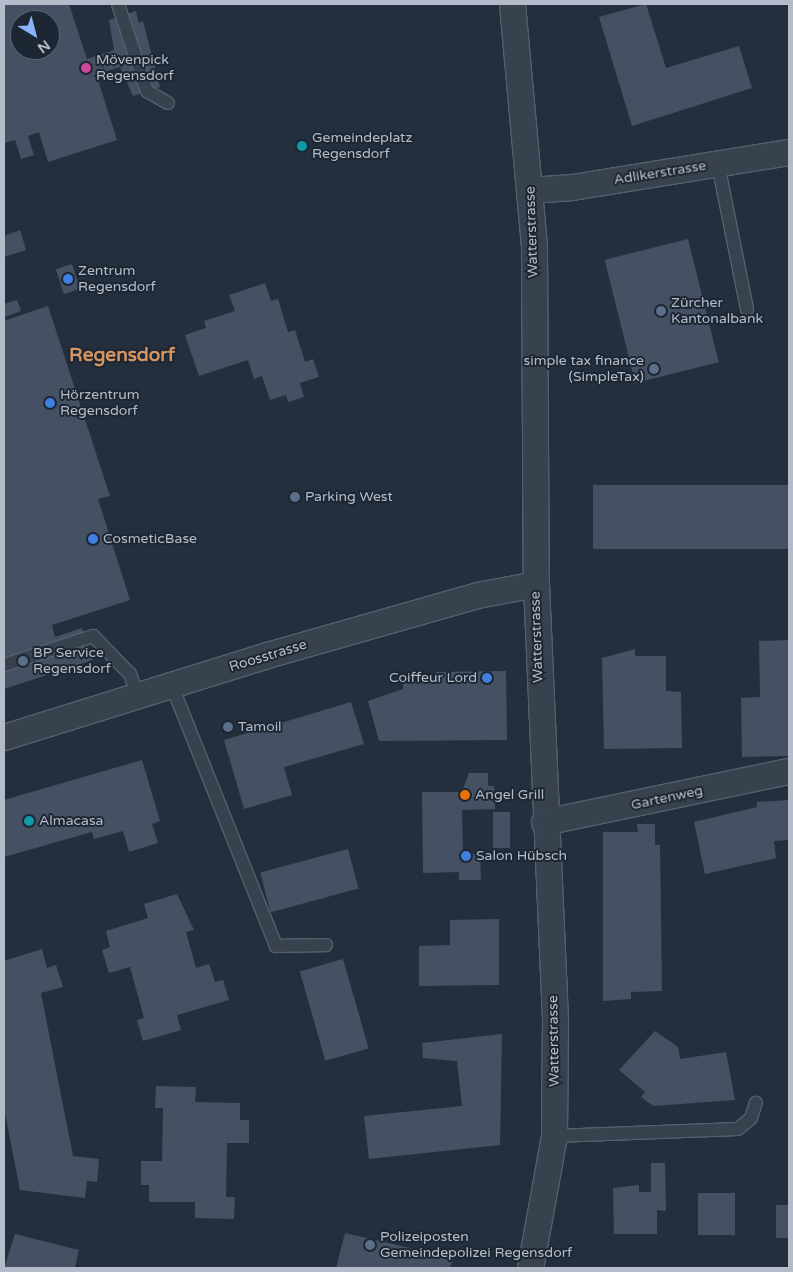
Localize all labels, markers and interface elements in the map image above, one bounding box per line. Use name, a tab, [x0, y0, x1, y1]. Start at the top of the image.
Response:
north arrow	[10, 10, 60, 60]
text: N	[34, 36, 53, 57]
place label: Mövenpick Regensdorf	[96, 52, 174, 84]
marker: Mövenpick Regensdorf	[80, 62, 92, 74]
place label: Gemeindeplatz Regensdorf	[312, 130, 412, 162]
marker: Gemeindeplatz Regensdorf	[296, 140, 308, 152]
street label: Adlikerstrasse	[613, 157, 707, 189]
street label: Watterstrasse	[522, 186, 542, 278]
place label: Zentrum Regensdorf	[78, 263, 156, 296]
marker: Zentrum Regensdorf	[62, 273, 74, 285]
place label: Zürcher Kantonalbank	[671, 295, 763, 328]
marker: Zürcher Kantonalbank	[655, 305, 667, 317]
district label: Regensdorf	[69, 345, 175, 367]
place label: simple tax finance (SimpleTax)	[523, 353, 644, 386]
marker: simple tax finance (SimpleTax)	[648, 363, 660, 375]
place label: Hörzentrum Regensdorf	[60, 387, 140, 420]
marker: Hörzentrum Regensdorf	[44, 397, 56, 409]
place label: Parking West	[305, 489, 393, 505]
marker: Parking West	[289, 491, 301, 503]
place label: CosmeticBase	[103, 531, 197, 547]
marker: CosmeticBase	[87, 533, 99, 545]
street label: Watterstrasse	[527, 591, 547, 683]
street label: Roosstrasse	[227, 636, 309, 676]
place label: BP Service Regensdorf	[33, 645, 111, 678]
marker: BP Service Regensdorf	[17, 655, 29, 667]
place label: Coiffeur Lord	[389, 670, 477, 686]
marker: Coiffeur Lord	[481, 672, 493, 684]
place label: Tamoil	[238, 719, 282, 735]
marker: Tamoil	[222, 721, 234, 733]
street label: Gartenweg	[629, 782, 705, 814]
place label: Angel Grill	[475, 787, 544, 803]
marker: Angel Grill	[459, 789, 471, 801]
place label: Almacasa	[39, 813, 103, 829]
marker: Almacasa	[23, 815, 35, 827]
place label: Salon Hübsch	[476, 848, 567, 864]
marker: Salon Hübsch	[460, 850, 472, 862]
street label: Watterstrasse	[545, 995, 563, 1087]
place label: Polizeiposten Gemeindepolizei Regensdorf	[380, 1229, 572, 1262]
marker: Polizeiposten Gemeindepolizei Regensdorf	[364, 1239, 376, 1251]

